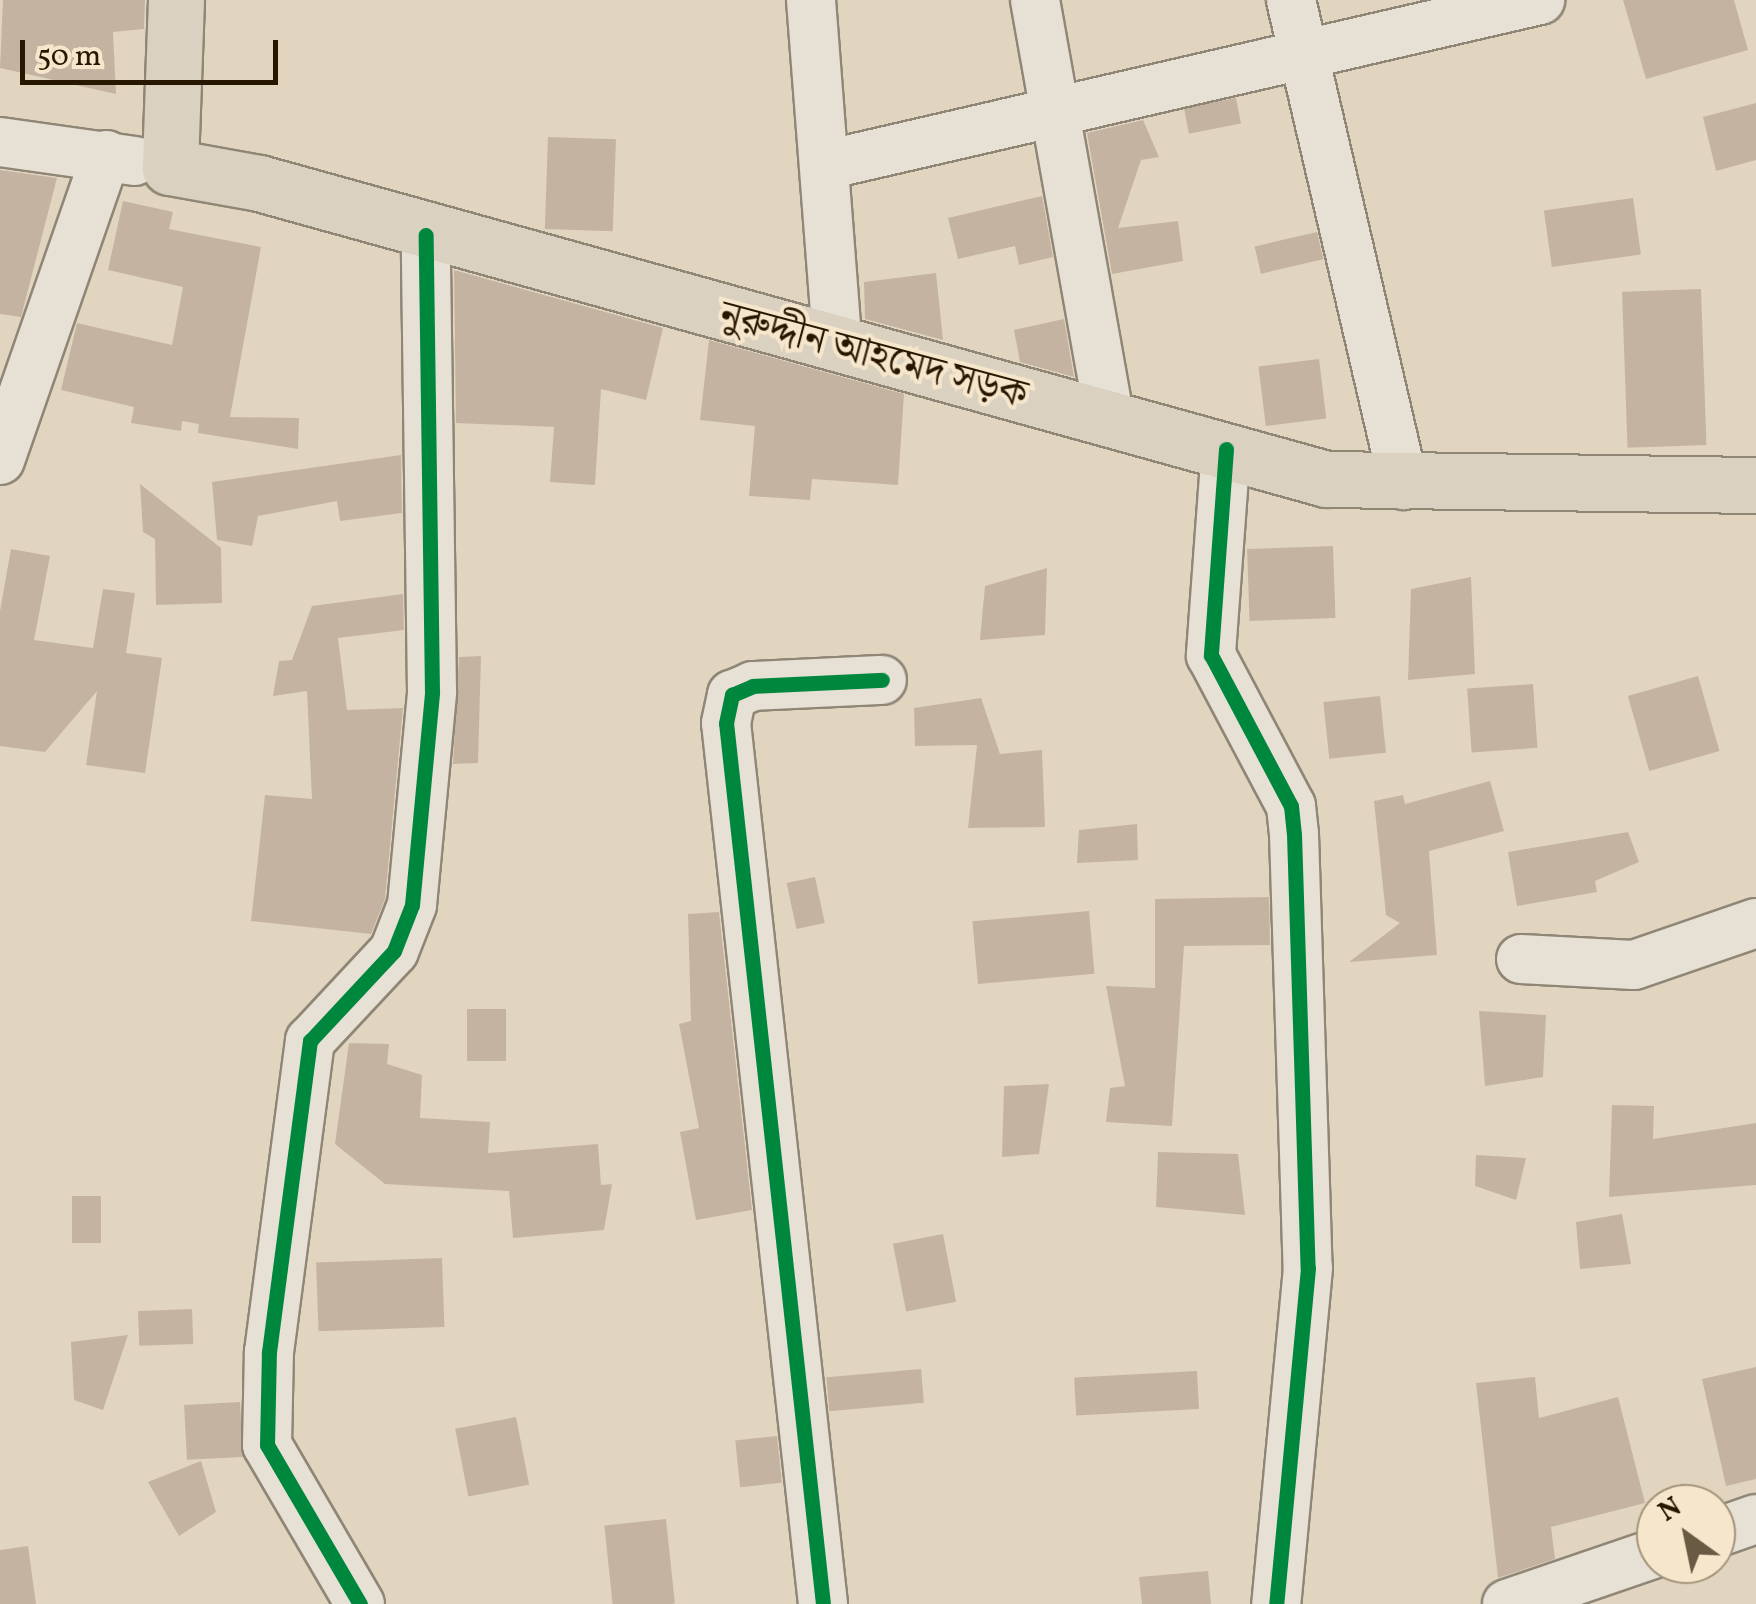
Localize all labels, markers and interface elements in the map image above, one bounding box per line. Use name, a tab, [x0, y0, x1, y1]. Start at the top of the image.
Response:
scale bar	[25, 20, 282, 82]
text: 50 m	[37, 36, 101, 78]
street label: নুরুদ্দীন আহমেদ সড়ক	[714, 293, 1032, 421]
north arrow	[1636, 1484, 1736, 1584]
text: N	[1651, 1488, 1690, 1532]

